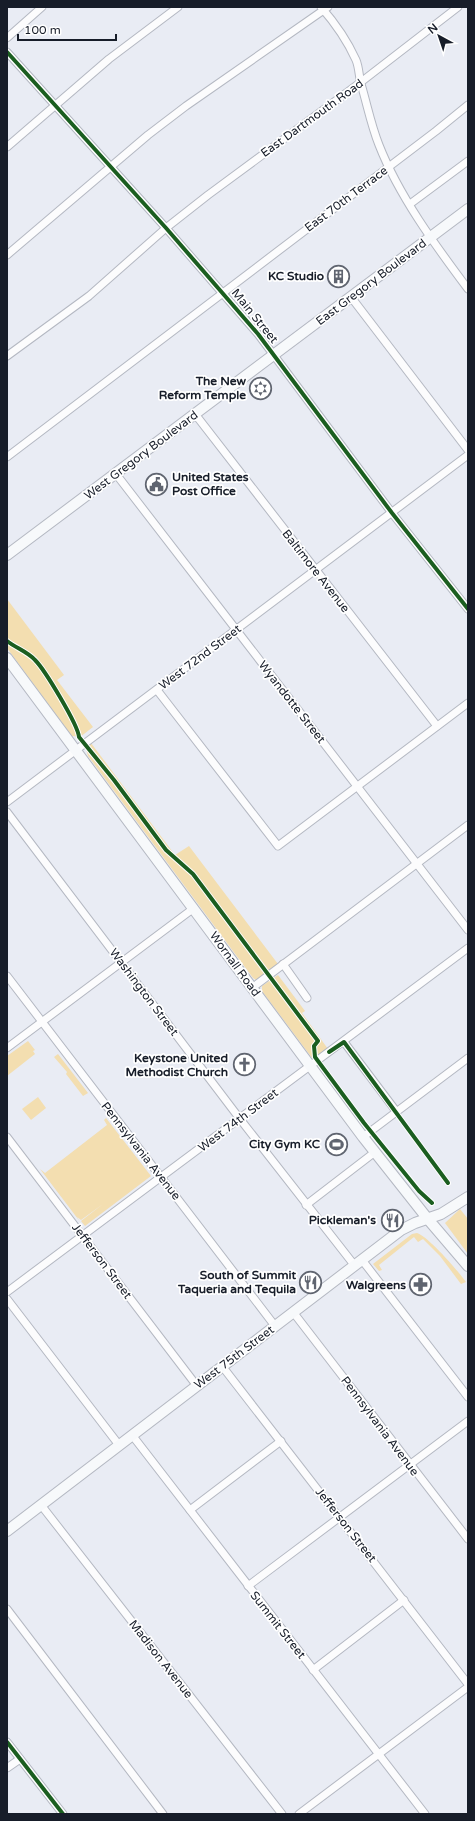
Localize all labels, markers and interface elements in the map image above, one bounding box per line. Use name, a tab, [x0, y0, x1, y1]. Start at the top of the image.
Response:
scale bar	[18, 16, 116, 42]
north arrow	[419, 16, 459, 56]
text: N	[425, 21, 440, 37]
text: 100 m	[24, 23, 61, 37]
street label: East Dartmouth Road	[258, 76, 366, 160]
street label: East 70th Terrace	[302, 163, 390, 235]
street label: East Gregory Boulevard	[313, 236, 429, 328]
building icon: KC Studio	[326, 263, 352, 289]
place label: KC Studio	[268, 269, 324, 283]
street label: Main Street	[229, 286, 281, 346]
place label: The New Reform Temple	[159, 374, 246, 403]
synagogue icon: The New Reform Temple	[248, 375, 274, 401]
street label: West Gregory Boulevard	[81, 408, 201, 502]
place label: United States Post Office	[172, 470, 249, 498]
public building icon: United States Post Office	[144, 471, 170, 497]
street label: Baltimore Avenue	[279, 527, 353, 615]
street label: West 72nd Street	[156, 621, 244, 692]
street label: Wyandotte Street	[256, 658, 329, 746]
street label: Wornall Road	[207, 929, 263, 999]
street label: Washington Street	[107, 946, 182, 1039]
place label: Keystone United Methodist Church	[126, 1051, 228, 1079]
church icon: Keystone United Methodist Church	[231, 1052, 257, 1078]
street label: West 74th Street	[195, 1085, 281, 1155]
street label: Pennsylvania Avenue	[98, 1099, 184, 1203]
sports icon: City Gym KC	[323, 1131, 349, 1157]
place label: City Gym KC	[249, 1137, 321, 1152]
restaurant icon: Pickleman's	[379, 1207, 405, 1233]
place label: Pickleman's	[309, 1213, 376, 1227]
street label: Jefferson Street	[69, 1221, 135, 1302]
place label: South of Summit Taqueria and Tequila	[177, 1268, 296, 1297]
restaurant icon: South of Summit Taqueria and Tequila	[298, 1269, 324, 1295]
pharmacy icon: Walgreens	[408, 1272, 434, 1298]
place label: Walgreens	[346, 1278, 406, 1293]
street label: West 75th Street	[191, 1322, 277, 1392]
street label: Pennsylvania Avenue	[338, 1374, 422, 1479]
street label: Jefferson Street	[313, 1485, 380, 1565]
street label: Summit Street	[247, 1589, 309, 1662]
street label: Madison Avenue	[126, 1617, 196, 1701]

